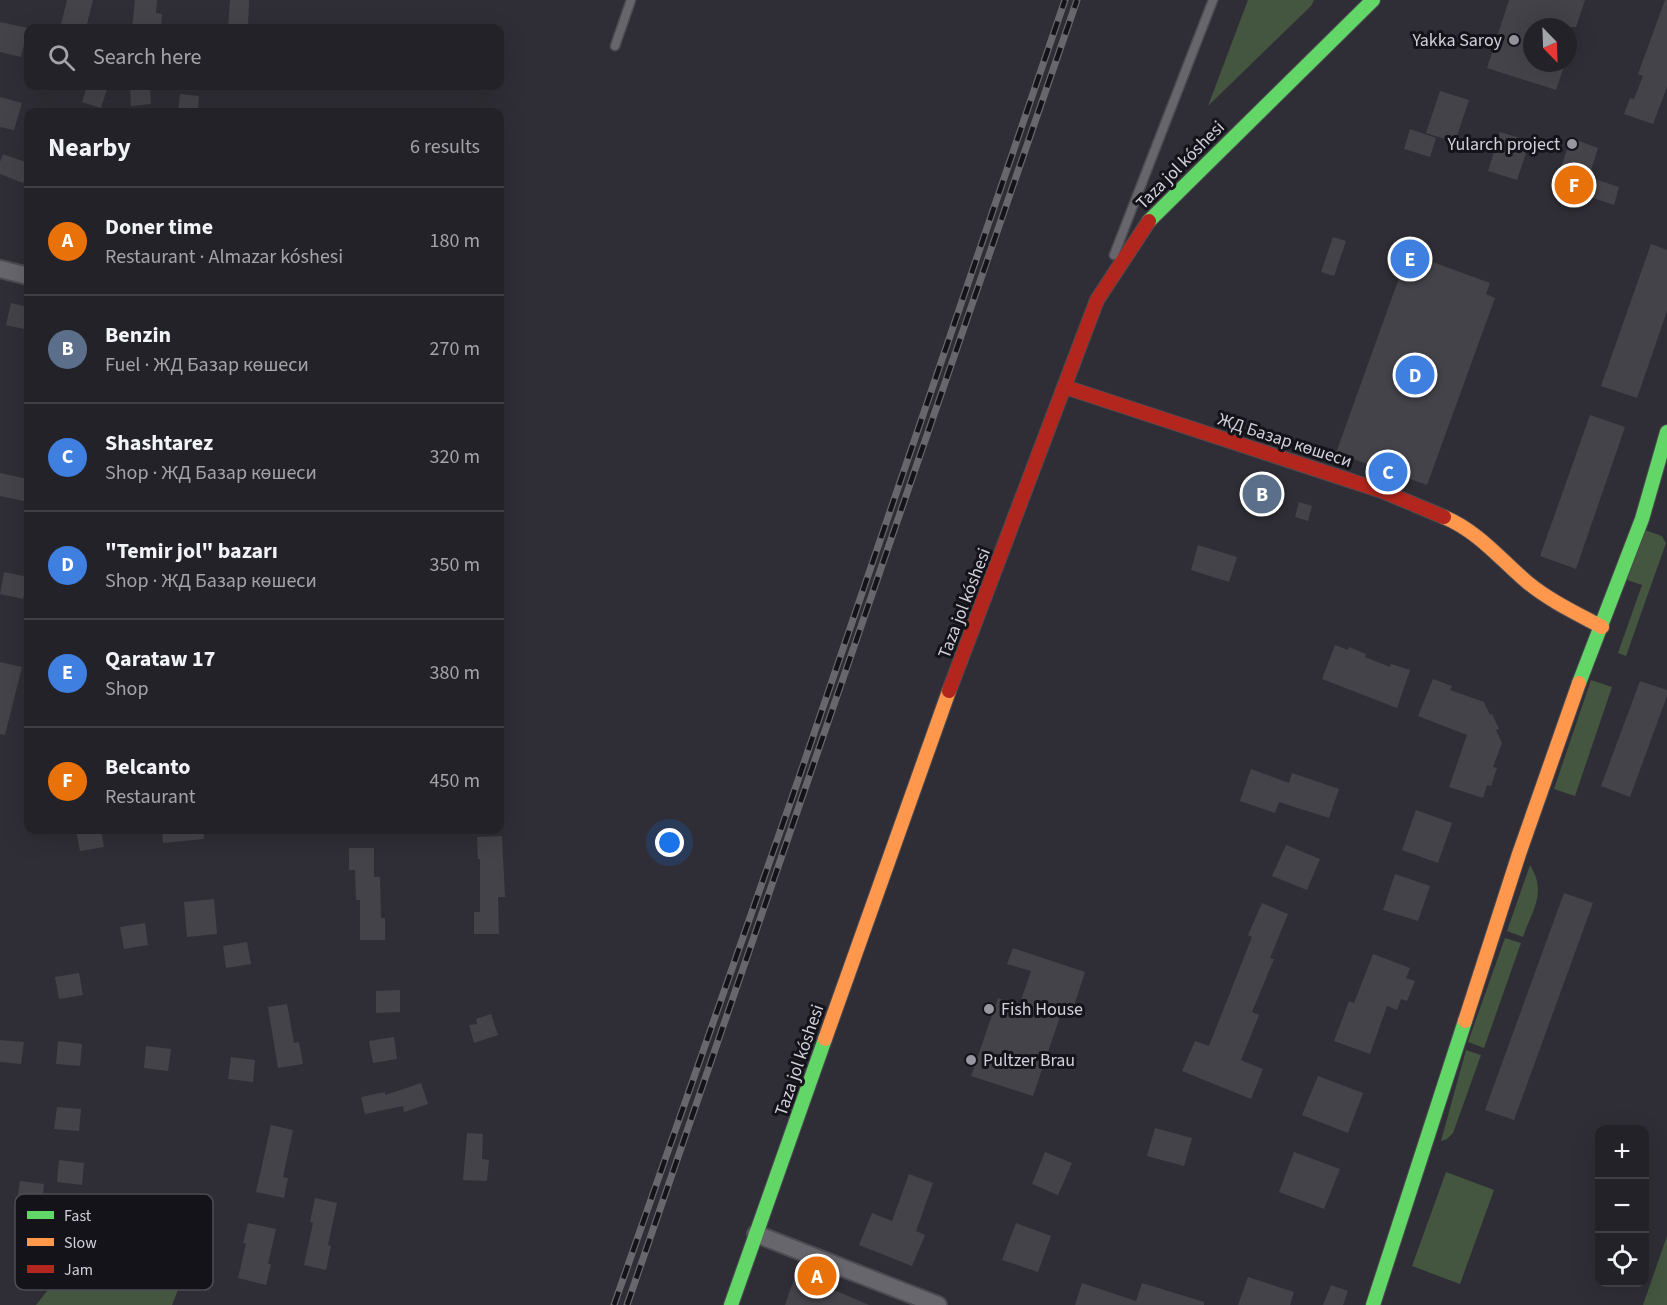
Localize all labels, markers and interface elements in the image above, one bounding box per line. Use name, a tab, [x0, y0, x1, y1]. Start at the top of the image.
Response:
north arrow	[1523, 18, 1577, 72]
search box	[24, 24, 504, 90]
place label: Yakka Saroy	[1411, 28, 1503, 53]
marker: Yakka Saroy	[1507, 33, 1521, 47]
icon: search	[45, 41, 78, 74]
text: Search here	[93, 41, 201, 73]
street label: Taza jol kóshesi	[1130, 115, 1230, 215]
text: Nearby	[48, 129, 131, 166]
place label: Yularch project	[1447, 132, 1560, 157]
text: 6 results	[410, 133, 480, 161]
marker: Yularch project	[1565, 137, 1579, 151]
pin: F	[1554, 162, 1594, 207]
text: Doner time	[105, 211, 213, 243]
text: A	[62, 227, 73, 255]
text: 180 m	[430, 227, 480, 255]
pin: E	[1390, 236, 1430, 282]
text: Restaurant · Almazar kóshesi	[105, 243, 343, 271]
text: Benzin	[105, 319, 171, 351]
text: B	[61, 335, 74, 363]
text: 270 m	[430, 335, 480, 363]
text: Fuel · ЖД Базар көшеси	[105, 351, 309, 379]
pin: D	[1396, 352, 1434, 398]
street label: ЖД Базар көшеси	[1215, 407, 1355, 474]
text: Shashtarez	[105, 427, 213, 459]
text: C	[62, 443, 73, 471]
text: 320 m	[430, 443, 480, 471]
pin: C	[1368, 450, 1408, 494]
text: Shop · ЖД Базар көшеси	[105, 459, 317, 487]
pin: B	[1242, 472, 1282, 516]
text: "Temir jol" bazarı	[105, 535, 278, 567]
street label: Taza jol kóshesi	[932, 544, 997, 662]
text: D	[61, 551, 74, 579]
text: 350 m	[430, 551, 480, 579]
text: Shop · ЖД Базар көшеси	[105, 567, 317, 595]
text: Qarataw 17	[105, 643, 215, 675]
text: E	[62, 659, 73, 687]
text: 380 m	[430, 659, 480, 687]
text: Shop	[105, 675, 149, 703]
text: Belcanto	[105, 751, 191, 783]
text: F	[62, 767, 73, 795]
text: 450 m	[430, 767, 480, 795]
text: Restaurant	[105, 783, 196, 811]
your location	[655, 828, 684, 857]
place label: Fish House	[1001, 997, 1083, 1022]
street label: Taza jol kóshesi	[769, 1001, 830, 1119]
marker: Fish House	[982, 1002, 996, 1016]
place label: Pultzer Brau	[983, 1048, 1075, 1073]
marker: Pultzer Brau	[964, 1053, 978, 1067]
map controls	[1595, 1125, 1649, 1287]
button: +	[1595, 1125, 1649, 1179]
button: −	[1595, 1179, 1649, 1233]
legend	[15, 1194, 213, 1290]
text: Fast	[64, 1205, 92, 1227]
text: Slow	[64, 1232, 97, 1254]
button: locate	[1595, 1233, 1649, 1287]
pin: A	[798, 1254, 836, 1298]
text: Jam	[64, 1259, 93, 1281]

